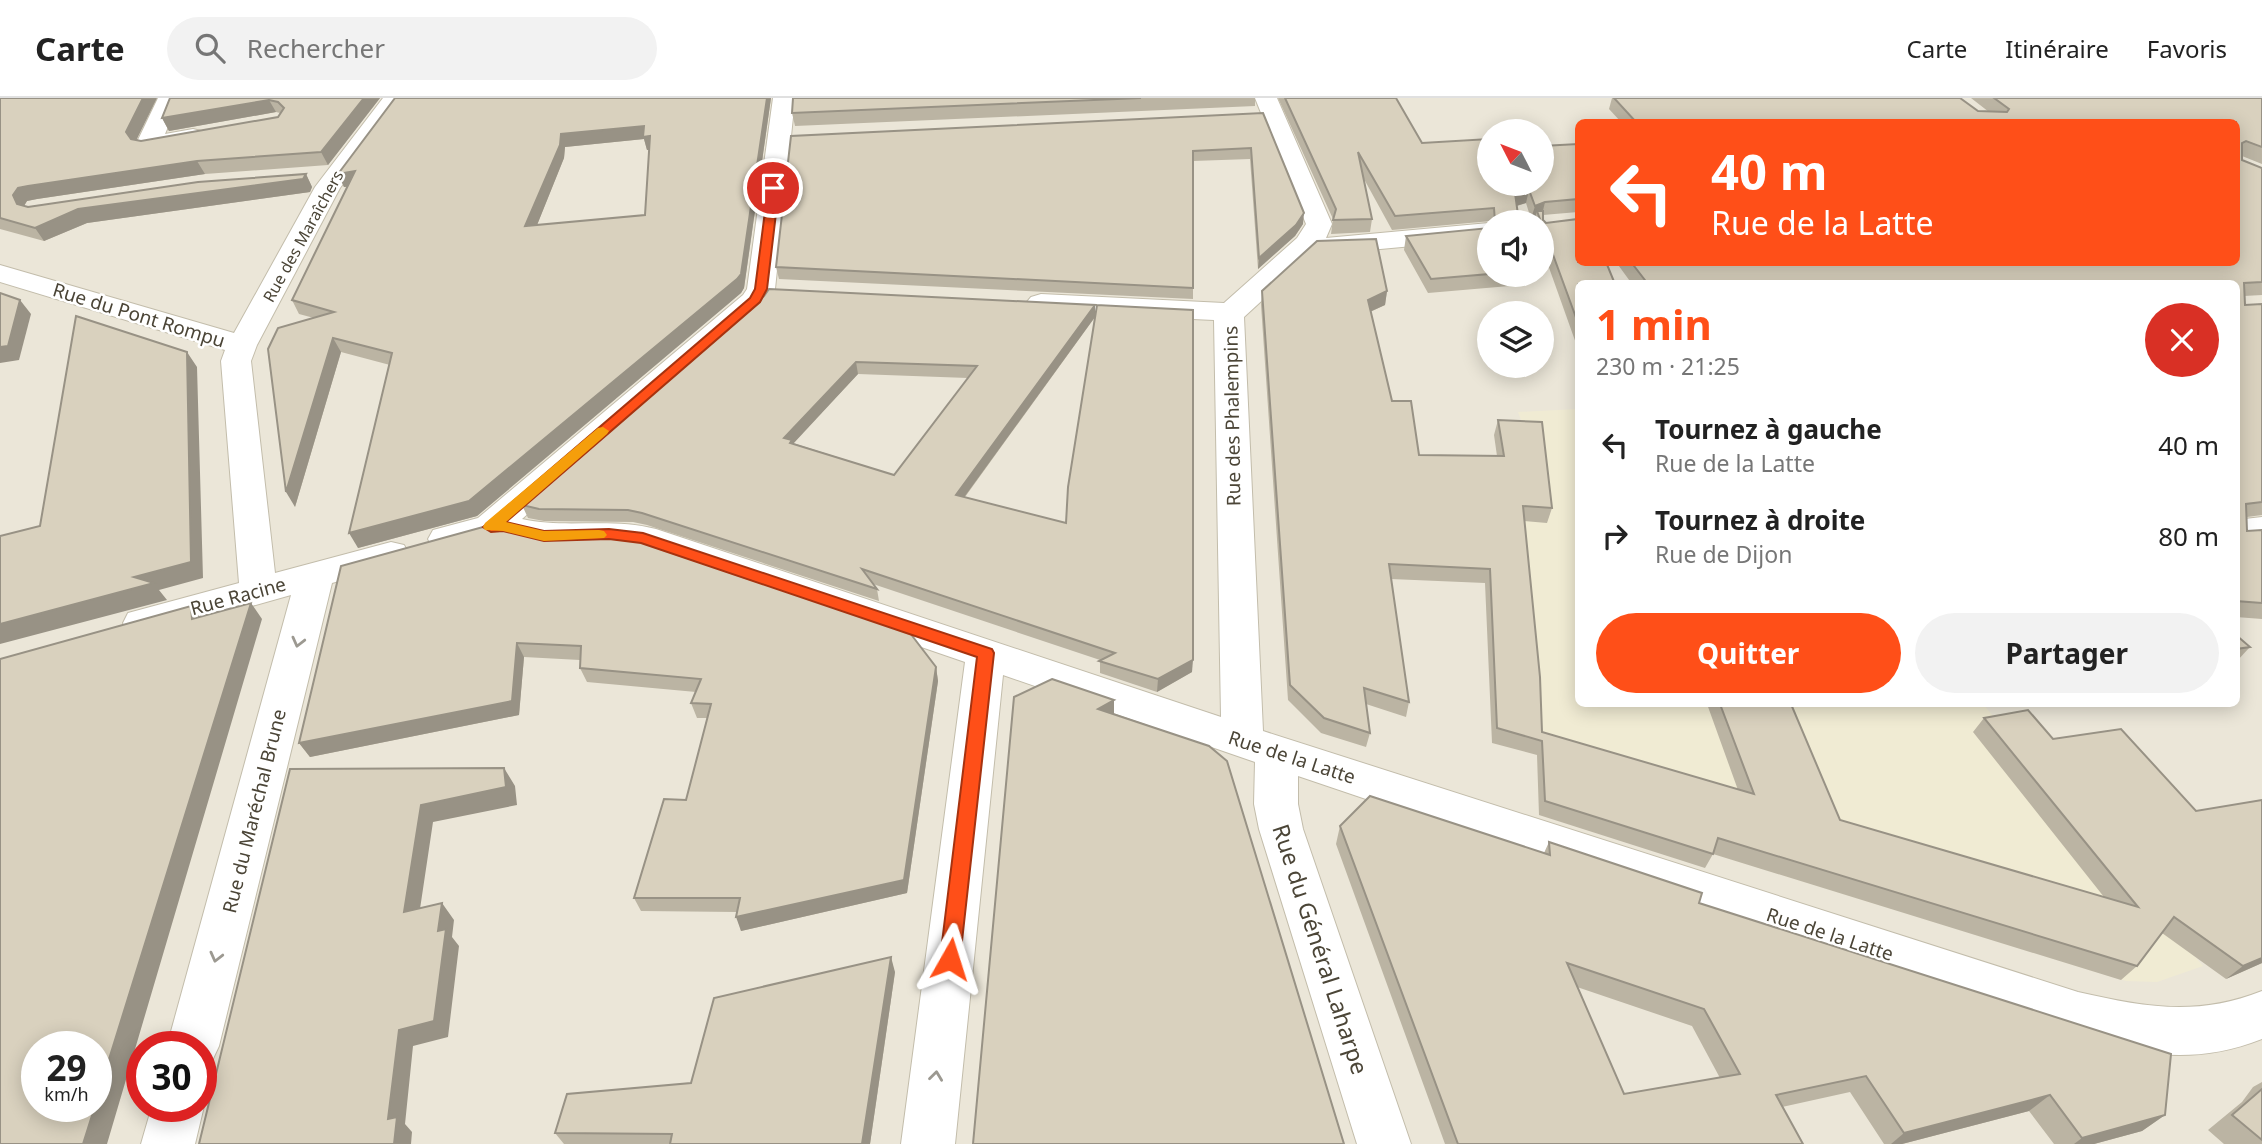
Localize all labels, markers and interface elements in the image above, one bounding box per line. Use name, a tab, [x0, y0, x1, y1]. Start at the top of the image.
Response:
search box	[167, 17, 657, 80]
text: Carte	[35, 26, 125, 71]
icon: search	[191, 29, 229, 67]
text: Rechercher	[247, 30, 385, 66]
text: Carte	[1907, 32, 1967, 65]
text: Itinéraire	[2005, 32, 2109, 65]
text: Favoris	[2147, 32, 2227, 65]
north arrow	[1477, 119, 1554, 196]
map controls	[1477, 119, 1554, 378]
text: 40 m	[1711, 138, 1828, 204]
icon: left	[1596, 147, 1687, 238]
pin	[743, 158, 803, 218]
street label: Rue des Maraîchers	[258, 166, 348, 306]
icon: arrive	[754, 169, 792, 207]
text: Rue de la Latte	[1711, 201, 1934, 244]
button: sound	[1477, 210, 1554, 287]
street label: Rue du Pont Rompu	[50, 276, 228, 354]
text: 1 min	[1596, 295, 1712, 352]
button: layers	[1477, 301, 1554, 378]
button: close	[2145, 303, 2219, 377]
street label: Rue des Phalempins	[1217, 326, 1247, 506]
text: 230 m · 21:25	[1596, 350, 1740, 382]
text: Tournez à gauche	[1655, 411, 1882, 447]
icon: left	[1596, 426, 1634, 464]
text: 40 m	[2158, 427, 2219, 463]
text: Rue de la Latte	[1655, 447, 1815, 479]
text: Tournez à droite	[1655, 502, 1865, 538]
icon: right	[1596, 517, 1634, 555]
text: 80 m	[2158, 518, 2219, 554]
text: Rue de Dijon	[1655, 538, 1792, 570]
street label: Rue Racine	[187, 571, 289, 621]
button: Quitter	[1596, 613, 1901, 693]
button: Partager	[1915, 613, 2219, 693]
one-way arrow	[292, 636, 306, 648]
street label: Rue du Maréchal Brune	[216, 706, 292, 916]
street label: Rue de la Latte	[1225, 724, 1359, 790]
street label: Rue du Général Laharpe	[1265, 820, 1377, 1078]
street label: Rue de la Latte	[1763, 901, 1897, 967]
position arrow	[913, 922, 987, 996]
one-way arrow	[210, 951, 225, 963]
speed limit sign: 30	[126, 1031, 217, 1122]
text: 29	[46, 1044, 87, 1091]
one-way arrow	[929, 1070, 944, 1082]
text: km/h	[44, 1082, 89, 1106]

